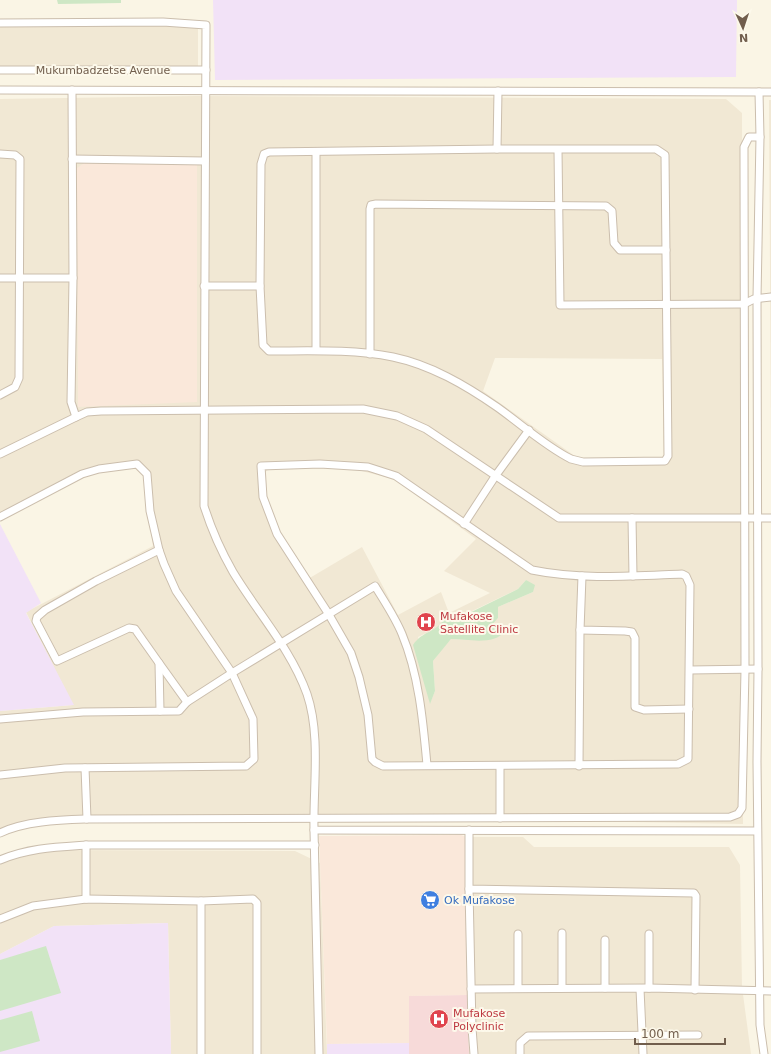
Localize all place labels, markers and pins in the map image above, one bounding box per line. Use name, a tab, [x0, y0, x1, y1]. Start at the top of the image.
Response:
place label: Mufakose Satellite Clinic	[440, 610, 518, 636]
hospital icon: Mufakose Satellite Clinic	[415, 611, 437, 633]
supermarket icon: Ok Mufakose	[419, 889, 441, 911]
place label: Ok Mufakose	[444, 894, 515, 907]
place label: Mufakose Polyclinic	[453, 1007, 506, 1033]
hospital icon: Mufakose Polyclinic	[428, 1008, 450, 1030]

